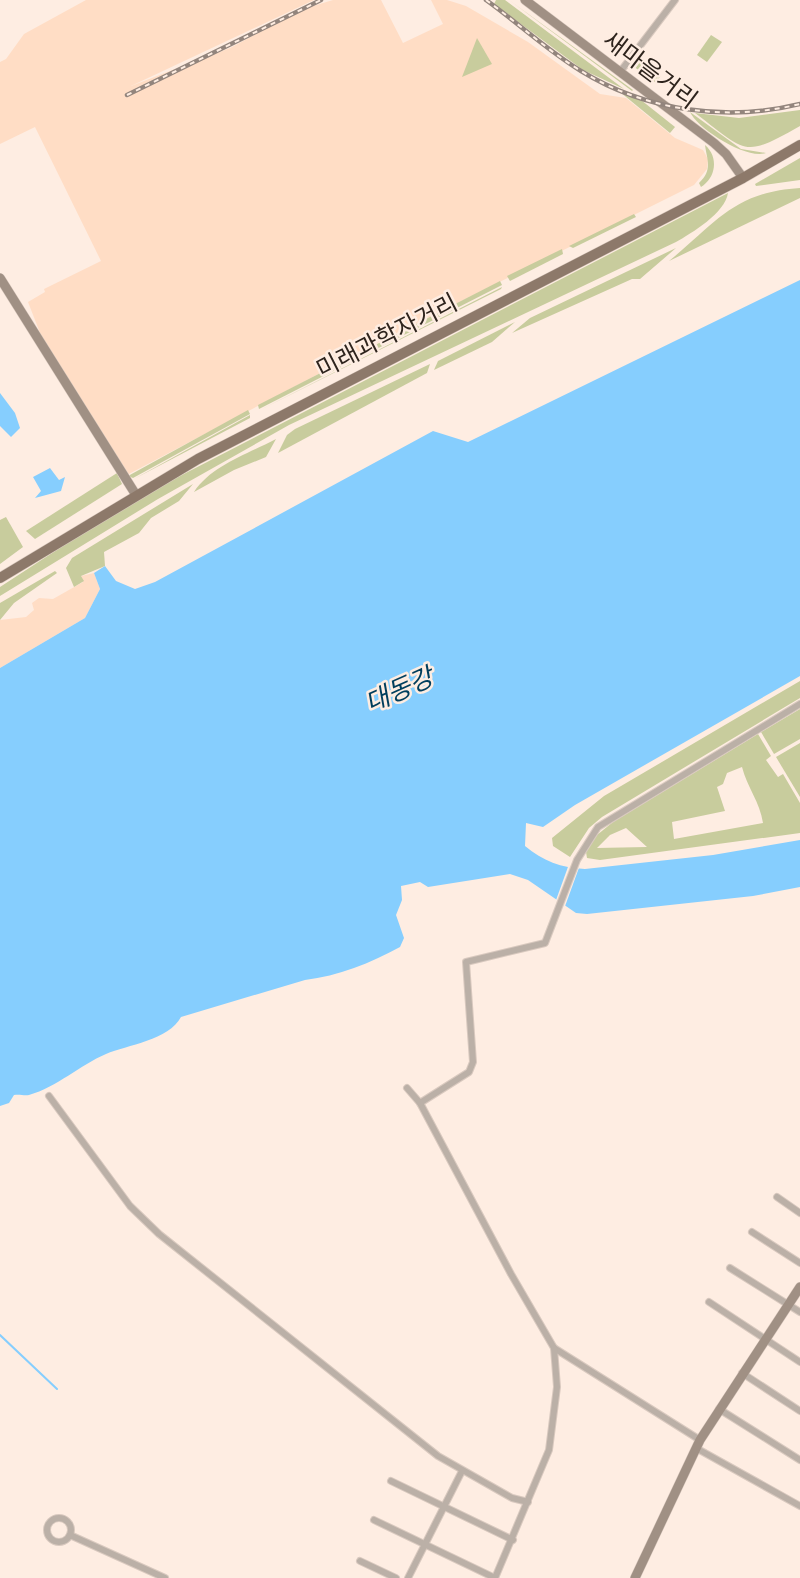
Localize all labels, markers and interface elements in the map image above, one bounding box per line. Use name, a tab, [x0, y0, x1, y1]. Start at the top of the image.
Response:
street label: 새마을거리	[598, 24, 704, 114]
street label: 미래과학자거리	[311, 287, 462, 383]
water label: 대동강	[359, 659, 440, 717]

